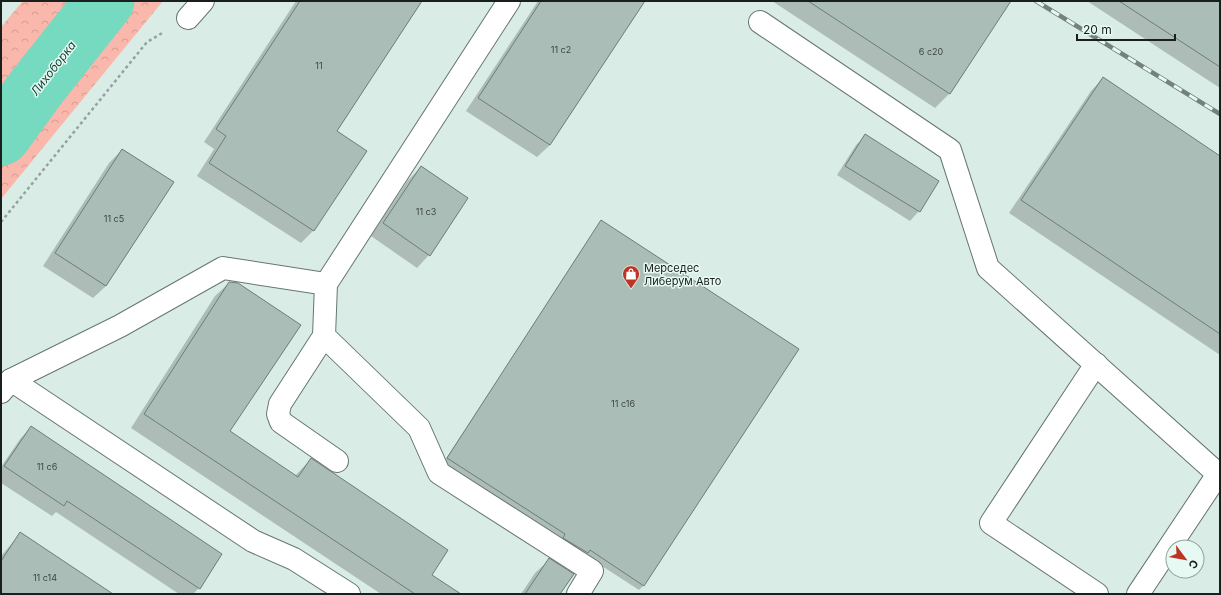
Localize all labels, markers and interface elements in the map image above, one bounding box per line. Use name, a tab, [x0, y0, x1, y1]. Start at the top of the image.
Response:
scale bar	[1077, 16, 1175, 42]
text: 20 m	[1083, 22, 1112, 37]
water label: Лихоборка	[27, 38, 79, 98]
house number: 11 с2	[551, 44, 571, 55]
house number: 6 с20	[919, 46, 944, 57]
house number: 11	[315, 60, 323, 71]
house number: 11 с3	[416, 206, 437, 217]
house number: 11 с5	[104, 213, 124, 224]
place label: Мерседес Либерум Авто	[644, 261, 722, 288]
shop icon: Мерседес Либерум Авто	[621, 264, 641, 289]
house number: 11 с16	[611, 398, 635, 409]
house number: 11 с6	[37, 461, 58, 472]
north arrow	[1165, 539, 1205, 579]
text: С	[1185, 557, 1202, 571]
house number: 11 с14	[33, 572, 57, 583]

